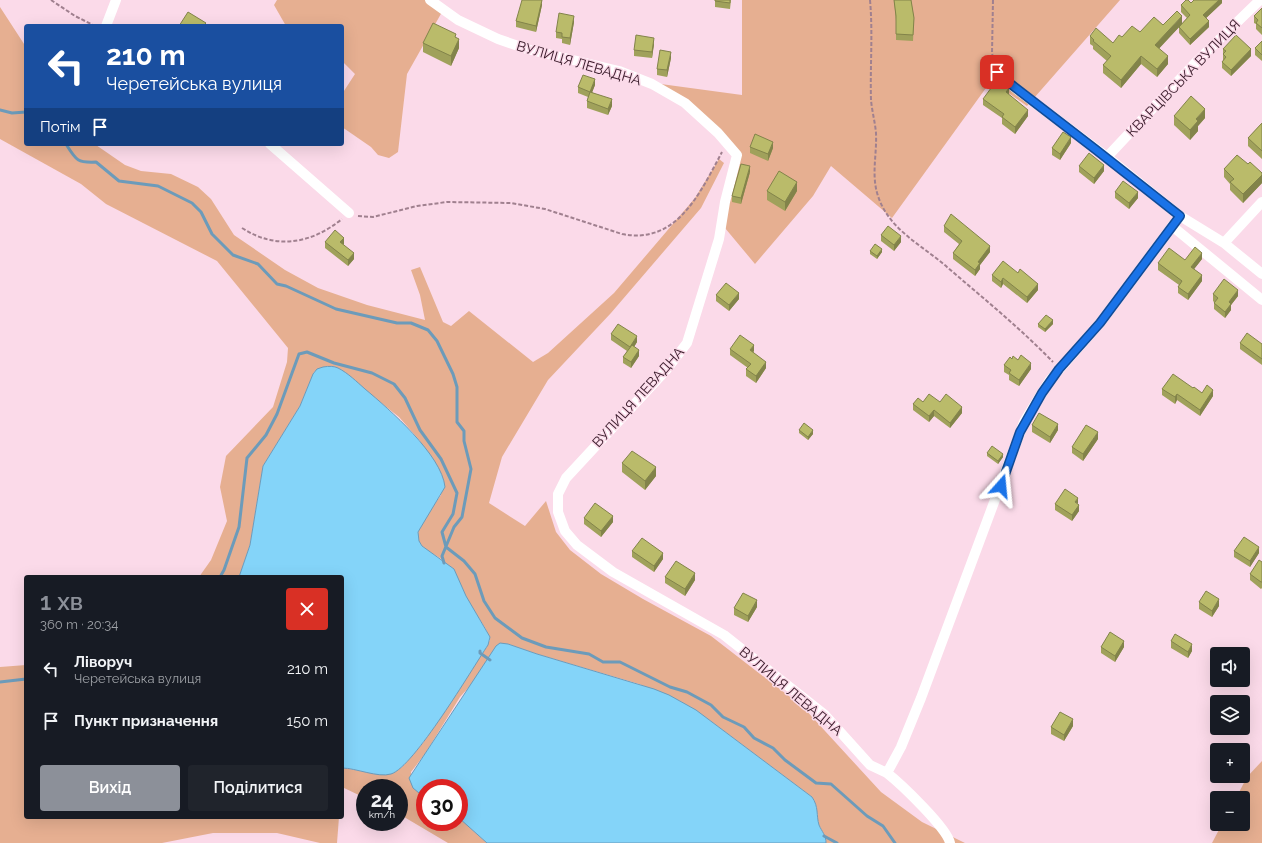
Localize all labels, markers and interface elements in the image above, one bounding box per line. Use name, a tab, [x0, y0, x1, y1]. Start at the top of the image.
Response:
street label: КВАРЦІВСЬКА ВУЛИЦЯ	[1123, 16, 1243, 140]
street label: ВУЛИЦЯ ЛЕВАДНА	[515, 38, 644, 89]
text: 210 m	[106, 39, 186, 72]
icon: left	[40, 40, 92, 92]
pin	[980, 55, 1014, 89]
icon: arrive	[986, 61, 1008, 83]
text: Черетейська вулиця	[106, 73, 282, 94]
icon: arrive	[89, 116, 111, 138]
text: Потім	[40, 118, 81, 136]
street label: ВУЛИЦЯ ЛЕВАДНА	[589, 343, 687, 450]
position arrow	[980, 465, 1022, 507]
text: 1 хв	[40, 587, 83, 616]
button: close	[286, 588, 328, 630]
text: 360 m · 20:34	[40, 617, 118, 632]
street label: ВУЛИЦЯ ЛЕВАДНА	[736, 643, 846, 739]
map controls	[1210, 647, 1250, 831]
button: sound	[1210, 647, 1250, 687]
text: Ліворуч	[74, 653, 132, 671]
icon: left	[40, 658, 62, 680]
text: 210 m	[287, 660, 328, 678]
text: Черетейська вулиця	[74, 671, 201, 686]
button: layers	[1210, 695, 1250, 735]
icon: arrive	[40, 710, 62, 732]
text: Пункт призначення	[74, 712, 218, 730]
text: 150 m	[287, 712, 328, 730]
button: +	[1210, 743, 1250, 783]
button: Вихід	[40, 765, 180, 811]
button: Поділитися	[188, 765, 328, 811]
speed limit sign: 30	[416, 779, 468, 831]
text: 24	[371, 788, 393, 812]
button: −	[1210, 791, 1250, 831]
text: km/h	[369, 809, 395, 820]

